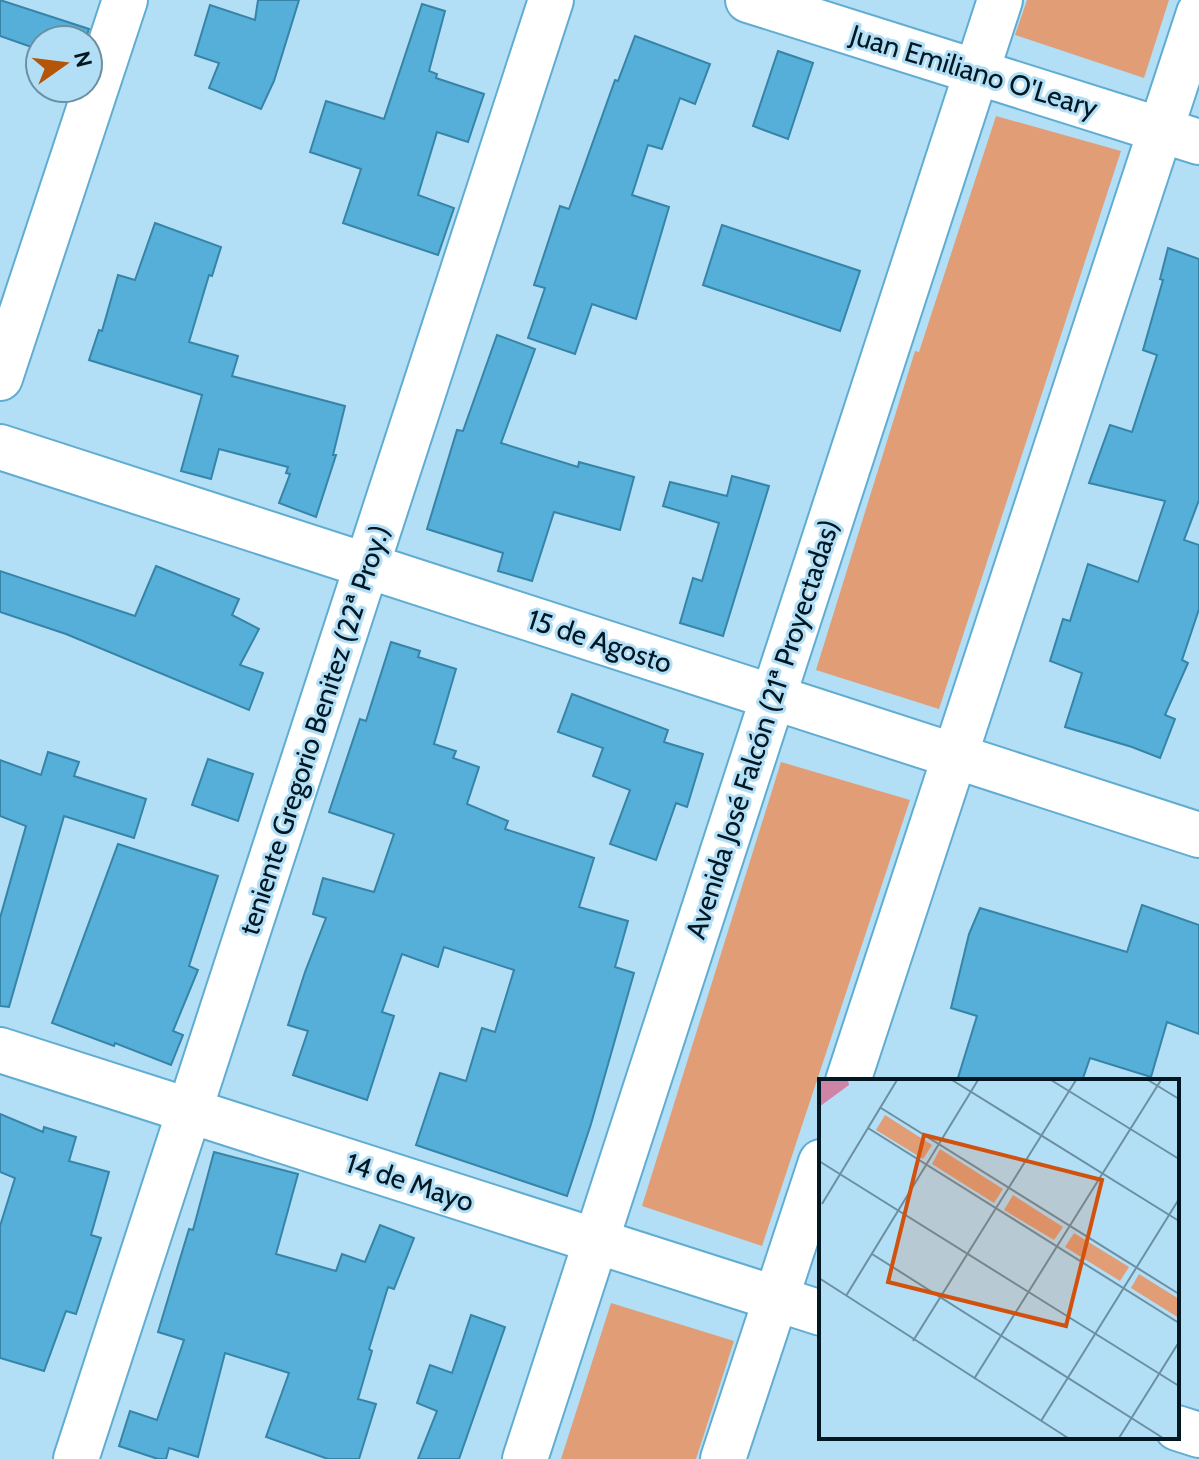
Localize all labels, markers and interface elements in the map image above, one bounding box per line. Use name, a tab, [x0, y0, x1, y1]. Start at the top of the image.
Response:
street label: Juan Emiliano O'Leary	[845, 17, 1102, 125]
north arrow	[24, 24, 104, 104]
text: N	[68, 48, 98, 70]
street label: Avenida José Falcón (21ª Proyectadas)	[678, 515, 846, 943]
street label: teniente Gregorio Benitez (22ª Proy.)	[231, 521, 397, 939]
street label: 15 de Agosto	[524, 602, 676, 680]
inset map	[819, 1079, 1179, 1439]
street label: 14 de Mayo	[342, 1145, 478, 1219]

